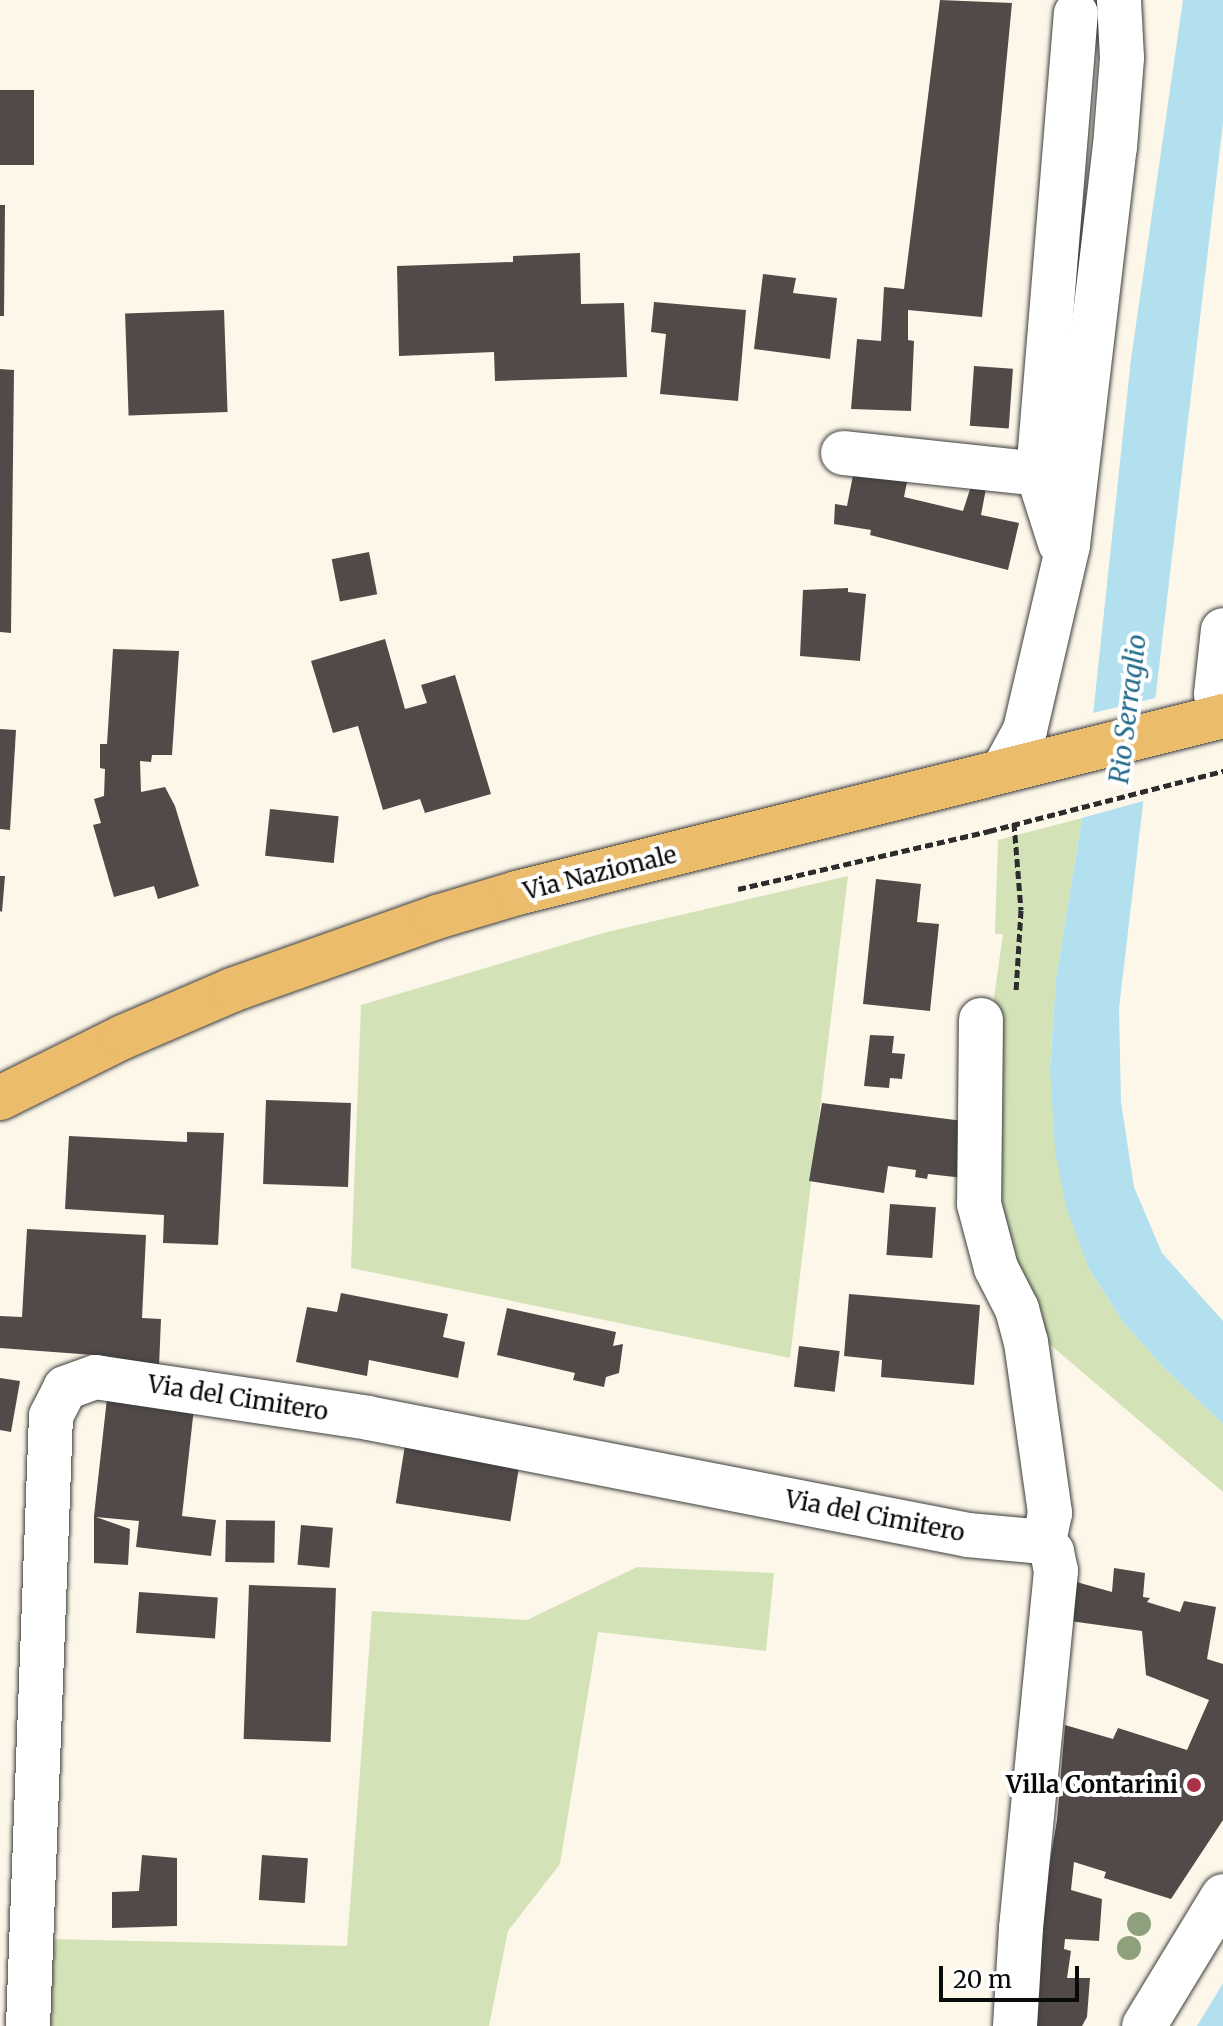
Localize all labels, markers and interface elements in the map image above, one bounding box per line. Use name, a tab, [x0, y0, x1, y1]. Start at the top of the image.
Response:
water label: Rio Serraglio	[1103, 633, 1153, 785]
street label: Via Nazionale	[520, 840, 680, 906]
street label: Via del Cimitero	[146, 1370, 330, 1426]
street label: Via del Cimitero	[783, 1484, 967, 1548]
place label: Villa Contarini	[1006, 1771, 1178, 1799]
marker: Villa Contarini	[1185, 1776, 1203, 1794]
scale bar	[943, 1950, 1083, 2000]
text: 20 m	[953, 1964, 1012, 1995]

